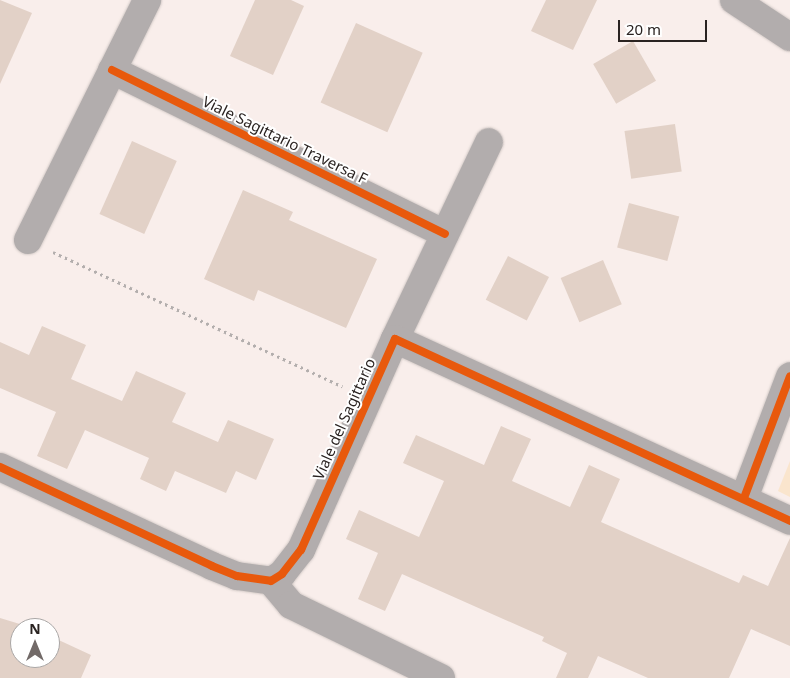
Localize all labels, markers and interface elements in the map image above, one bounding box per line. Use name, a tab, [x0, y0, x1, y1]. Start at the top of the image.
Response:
scale bar	[620, 10, 709, 42]
text: 20 m	[626, 19, 661, 39]
street label: Viale Sagittario Traversa F	[200, 92, 370, 188]
street label: Viale del Sagittario	[309, 355, 379, 483]
north arrow	[10, 618, 60, 668]
text: N	[29, 619, 41, 638]

